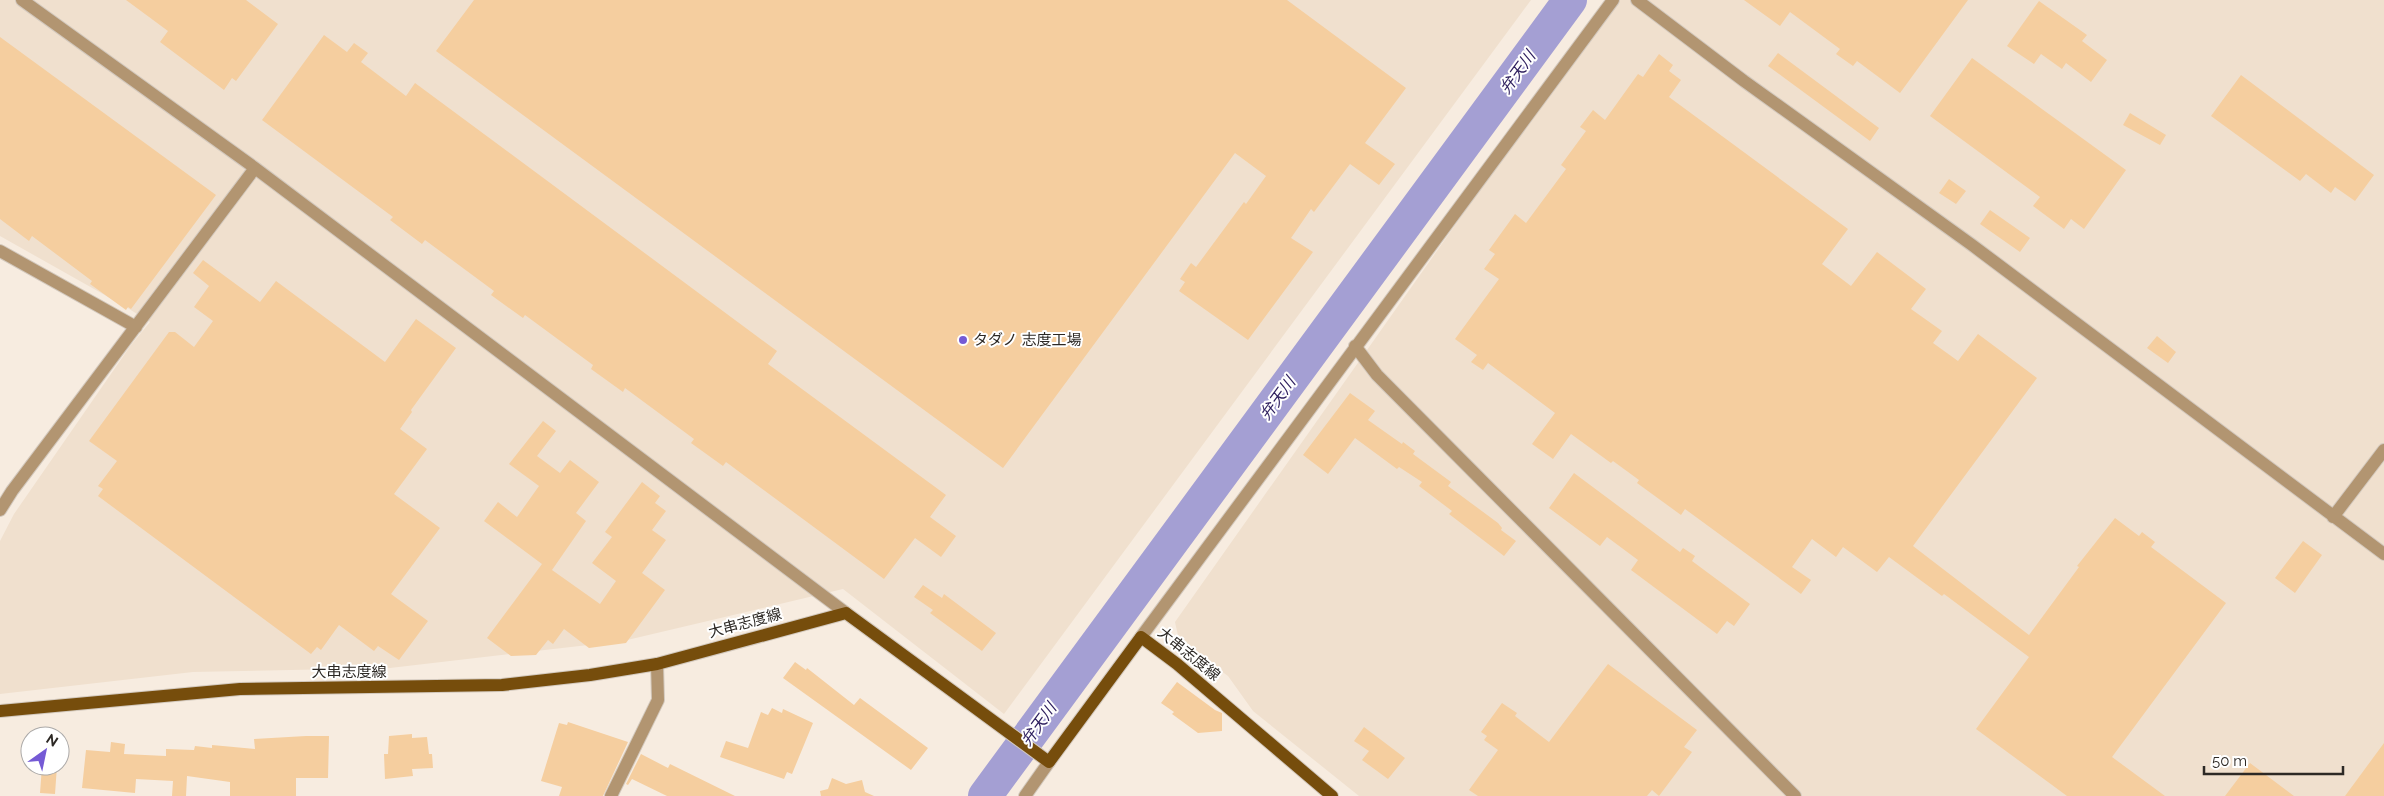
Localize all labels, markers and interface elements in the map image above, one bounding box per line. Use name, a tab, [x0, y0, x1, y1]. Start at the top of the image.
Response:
water label: 弁天川	[1496, 46, 1540, 97]
place label: タダノ 志度工場	[973, 331, 1081, 349]
marker: タダノ 志度工場	[957, 334, 969, 346]
water label: 弁天川	[1256, 372, 1300, 423]
street label: 大串志度線	[706, 605, 784, 641]
street label: 大串志度線	[1154, 623, 1224, 685]
street label: 大串志度線	[311, 663, 387, 681]
water label: 弁天川	[1017, 698, 1061, 749]
north arrow	[20, 726, 70, 776]
text: N	[43, 730, 61, 750]
scale bar	[2204, 744, 2343, 776]
text: 50 m	[2212, 752, 2247, 770]

